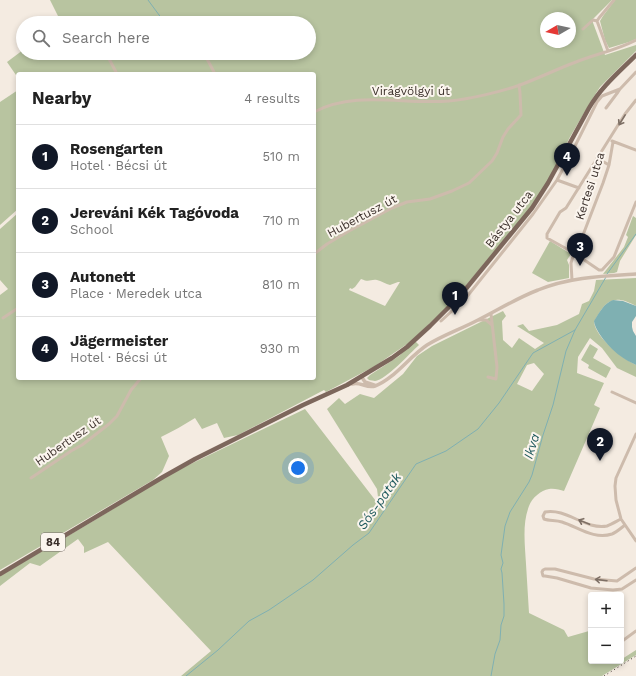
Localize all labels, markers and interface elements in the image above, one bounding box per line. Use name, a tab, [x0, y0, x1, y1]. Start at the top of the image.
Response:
north arrow	[540, 12, 576, 48]
search box	[16, 16, 316, 60]
icon: search	[30, 27, 52, 49]
text: Search here	[62, 29, 150, 47]
street label: Virágvölgyi út	[372, 84, 450, 98]
text: Nearby	[32, 88, 91, 108]
text: 4 results	[244, 91, 300, 106]
one-way arrow	[617, 114, 625, 126]
text: Rosengarten	[70, 140, 163, 158]
pin: 4	[554, 143, 580, 176]
text: 1	[42, 149, 48, 164]
text: 510 m	[262, 149, 300, 164]
street label: Kertesi utca	[572, 150, 608, 222]
text: Hotel · Bécsi út	[70, 158, 167, 173]
street label: Bástya utca	[482, 188, 536, 250]
street label: Hubertusz út	[325, 192, 399, 240]
text: Jereváni Kék Tagóvoda	[70, 204, 239, 222]
text: 2	[41, 213, 49, 228]
text: 710 m	[263, 213, 300, 228]
text: School	[70, 222, 113, 237]
pin: 3	[567, 233, 593, 266]
text: Autonett	[70, 268, 135, 286]
text: 3	[41, 277, 49, 292]
text: 810 m	[262, 277, 300, 292]
pin: 1	[442, 282, 468, 315]
text: Place · Meredek utca	[70, 286, 202, 301]
text: Jägermeister	[70, 332, 168, 350]
text: 4	[41, 341, 49, 356]
text: 930 m	[260, 341, 300, 356]
text: Hotel · Bécsi út	[70, 350, 167, 365]
street label: Hubertusz út	[33, 413, 103, 469]
pin: 2	[587, 428, 613, 461]
water label: Ikva	[521, 432, 542, 461]
your location	[288, 458, 308, 478]
water label: Sós-patak	[354, 469, 405, 532]
one-way arrow	[579, 517, 591, 525]
road number: 84	[41, 533, 65, 551]
one-way arrow	[595, 576, 608, 583]
map controls	[588, 592, 624, 664]
button: +	[588, 592, 624, 628]
button: −	[588, 628, 624, 664]

